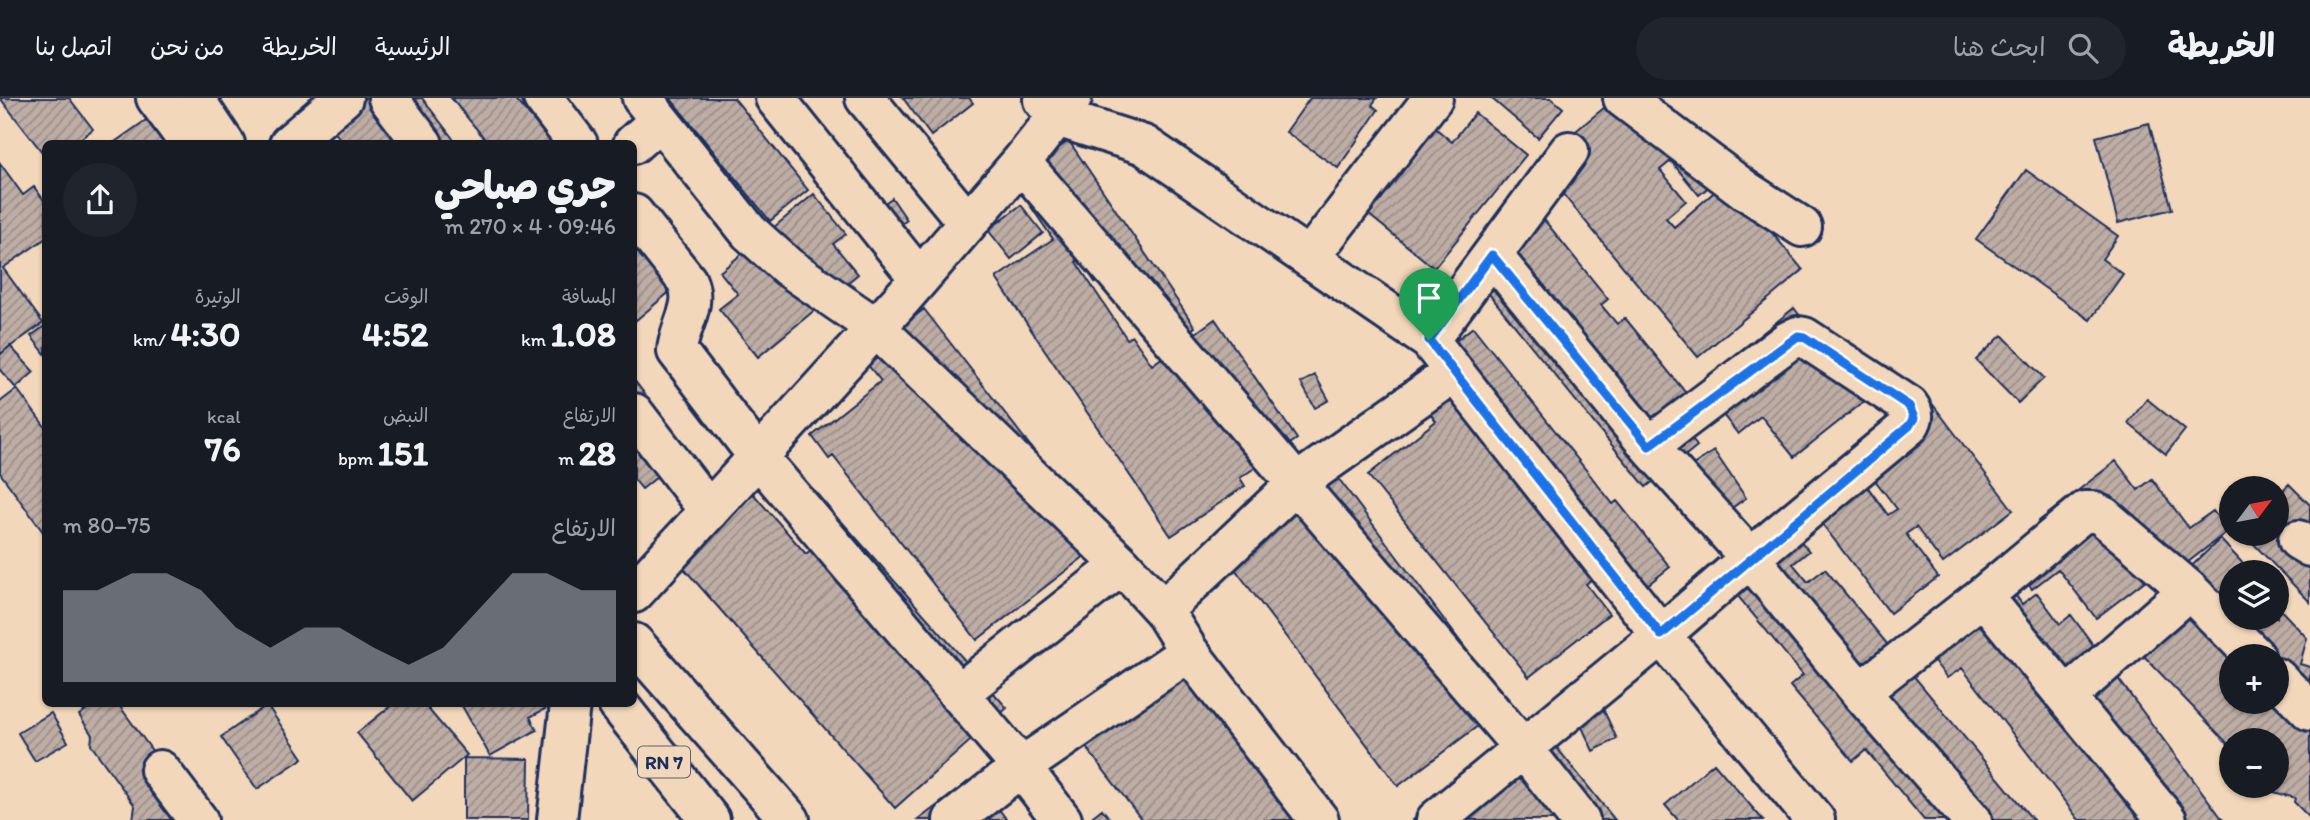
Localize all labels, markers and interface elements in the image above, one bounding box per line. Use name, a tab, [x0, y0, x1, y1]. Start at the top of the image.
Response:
search box	[1636, 17, 2126, 80]
text: الخريطة	[2168, 26, 2275, 65]
icon: search	[2064, 29, 2102, 67]
text: ابحث هنا	[1953, 31, 2046, 63]
text: اتصل بنا	[35, 32, 112, 61]
text: من نحن	[150, 32, 224, 61]
text: الخريطة	[262, 32, 337, 61]
text: الرئيسية	[375, 32, 450, 61]
button: share	[63, 163, 137, 237]
text: جري صباحي	[434, 163, 616, 209]
text: 09:46 · 4 × 270 m	[445, 212, 616, 240]
pin	[1399, 268, 1459, 340]
icon: arrive	[1410, 279, 1448, 317]
text: الوتيرة	[195, 285, 241, 308]
text: الوقت	[384, 285, 428, 308]
text: المسافة	[562, 285, 616, 308]
text: 4:30	[170, 313, 241, 355]
text: 4:52	[362, 313, 428, 355]
text: 1.08	[550, 313, 616, 355]
text: /km	[133, 328, 170, 351]
text: km	[521, 328, 550, 351]
text: النبض	[383, 404, 428, 427]
text: الارتفاع	[563, 404, 616, 427]
text: kcal	[207, 405, 241, 428]
text: 76	[205, 428, 241, 470]
text: 151	[377, 432, 428, 474]
text: 28	[578, 432, 616, 474]
text: bpm	[338, 447, 377, 470]
text: m	[558, 447, 578, 470]
north arrow	[2219, 476, 2289, 546]
map controls	[2219, 476, 2289, 798]
text: 75–80 m	[63, 511, 151, 539]
text: الارتفاع	[552, 514, 616, 542]
button: layers	[2219, 560, 2289, 630]
button: +	[2219, 644, 2289, 714]
button: −	[2219, 728, 2289, 798]
road number: RN 7	[638, 747, 690, 778]

